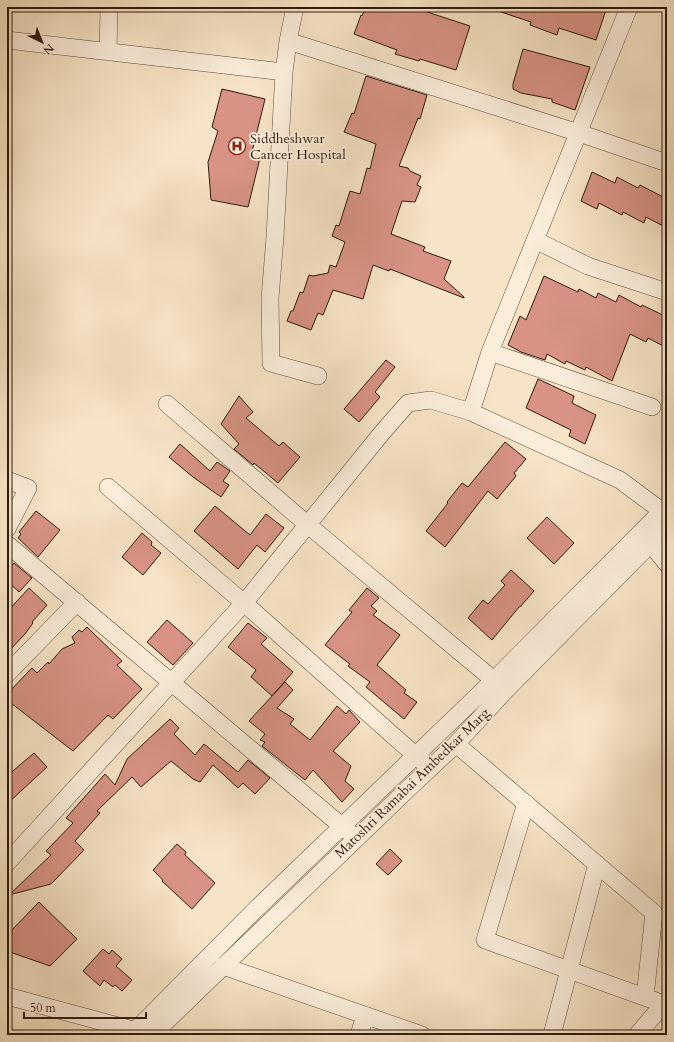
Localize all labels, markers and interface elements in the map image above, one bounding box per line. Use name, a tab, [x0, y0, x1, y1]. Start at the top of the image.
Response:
north arrow	[22, 22, 62, 62]
text: N	[40, 40, 57, 58]
place label: Siddheshwar Cancer Hospital	[250, 129, 346, 164]
hospital icon: Siddheshwar Cancer Hospital	[227, 136, 247, 156]
street label: Matoshri Ramabai Ambedkar Marg	[330, 703, 494, 862]
scale bar	[24, 994, 146, 1020]
text: 50 m	[30, 1000, 57, 1016]

